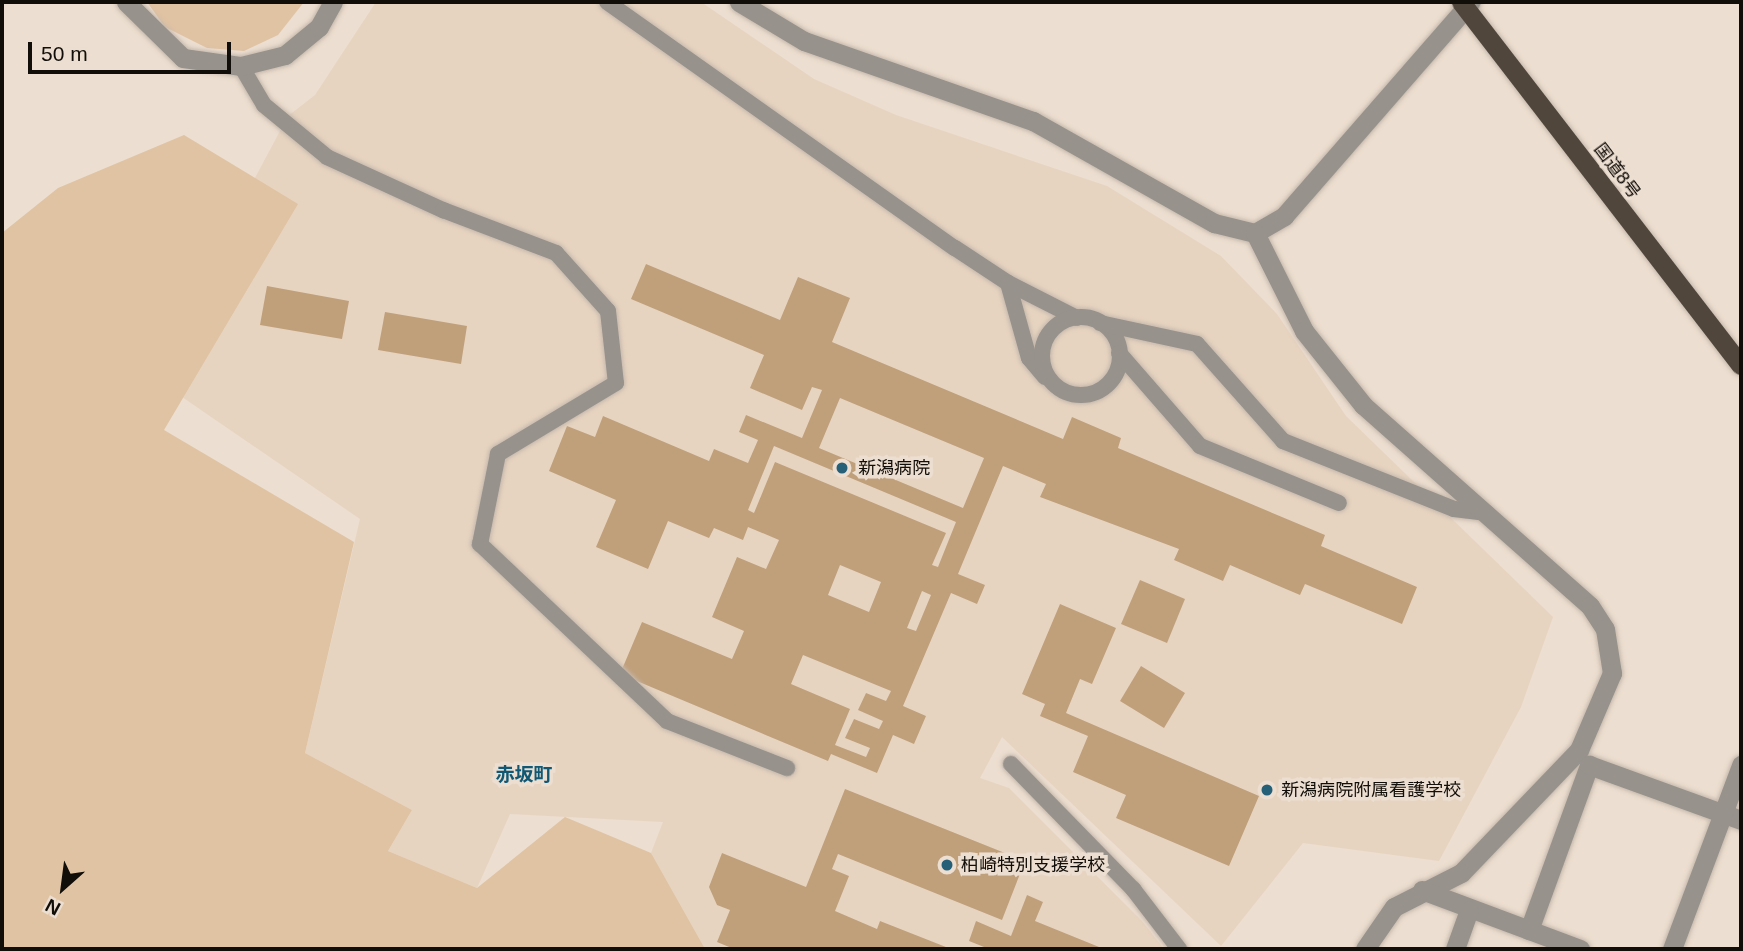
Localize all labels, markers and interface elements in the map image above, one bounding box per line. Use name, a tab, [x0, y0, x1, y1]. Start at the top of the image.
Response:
scale bar	[32, 28, 234, 72]
text: 50 m	[41, 42, 88, 65]
street label: 国道8号	[1589, 139, 1645, 203]
place label: 新潟病院	[858, 457, 930, 479]
marker: 新潟病院	[832, 458, 852, 478]
district label: 赤坂町	[496, 764, 552, 786]
place label: 新潟病院附属看護学校	[1281, 779, 1461, 801]
marker: 新潟病院附属看護学校	[1259, 782, 1275, 798]
north arrow	[28, 853, 98, 923]
place label: 柏崎特別支援学校	[961, 854, 1105, 876]
marker: 柏崎特別支援学校	[939, 857, 955, 873]
text: N	[42, 894, 64, 919]

